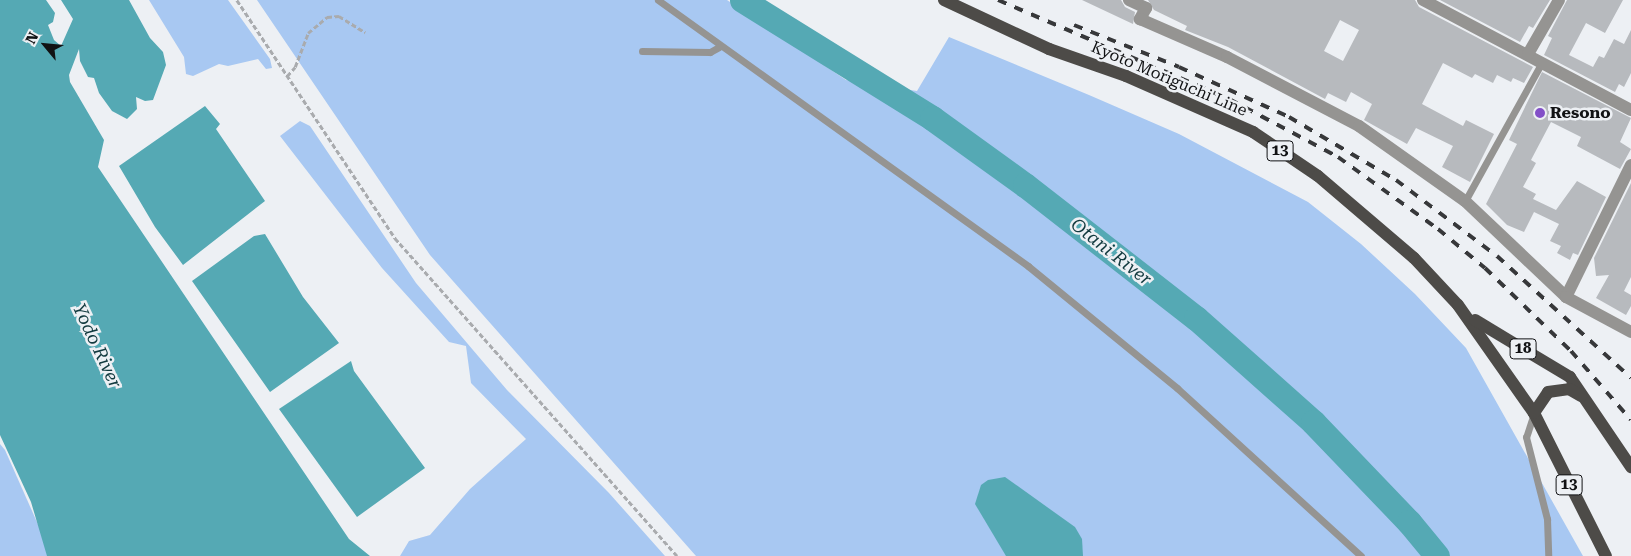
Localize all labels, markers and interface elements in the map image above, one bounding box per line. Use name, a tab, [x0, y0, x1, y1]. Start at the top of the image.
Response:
north arrow	[20, 20, 70, 70]
text: N	[22, 29, 41, 46]
street label: Kyoto Moriguchi Line	[1088, 37, 1250, 121]
place label: Resono	[1550, 103, 1611, 123]
marker: Resono	[1534, 107, 1546, 119]
road number: 13	[1266, 138, 1294, 164]
water label: Otani River	[1066, 214, 1156, 290]
water label: Yodo River	[68, 300, 126, 392]
road number: 18	[1509, 336, 1537, 362]
road number: 13	[1555, 472, 1583, 498]

